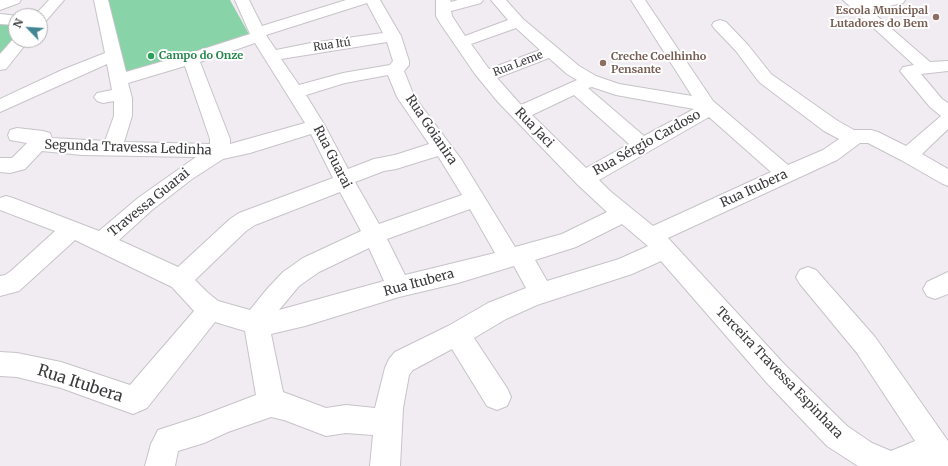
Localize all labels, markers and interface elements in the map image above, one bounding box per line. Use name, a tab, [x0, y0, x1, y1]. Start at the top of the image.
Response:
place label: Escola Municipal Lutadores do Bem	[830, 4, 928, 30]
north arrow	[8, 8, 48, 48]
marker: Escola Municipal Lutadores do Bem	[931, 12, 941, 22]
text: N	[10, 16, 26, 30]
street label: Rua Itú	[312, 36, 352, 54]
street label: Rua Leme	[491, 48, 545, 80]
place label: Campo do Onze	[159, 49, 243, 63]
place label: Creche Coelhinho Pensante	[611, 50, 706, 76]
marker: Campo do Onze	[146, 51, 156, 61]
marker: Creche Coelhinho Pensante	[598, 58, 608, 68]
street label: Rua Goianira	[402, 92, 460, 168]
street label: Rua Jaci	[511, 105, 557, 151]
street label: Rua Sérgio Cardoso	[590, 107, 704, 179]
street label: Rua Guarai	[309, 123, 355, 191]
street label: Segunda Travessa Ledinha	[44, 137, 212, 159]
street label: Travessa Guarai	[105, 165, 193, 241]
street label: Rua Itubera	[718, 167, 790, 211]
street label: Rua Itubera	[382, 266, 456, 300]
street label: Terceira Travessa Espinhara	[712, 304, 846, 442]
street label: Rua Itubera	[35, 361, 125, 407]

